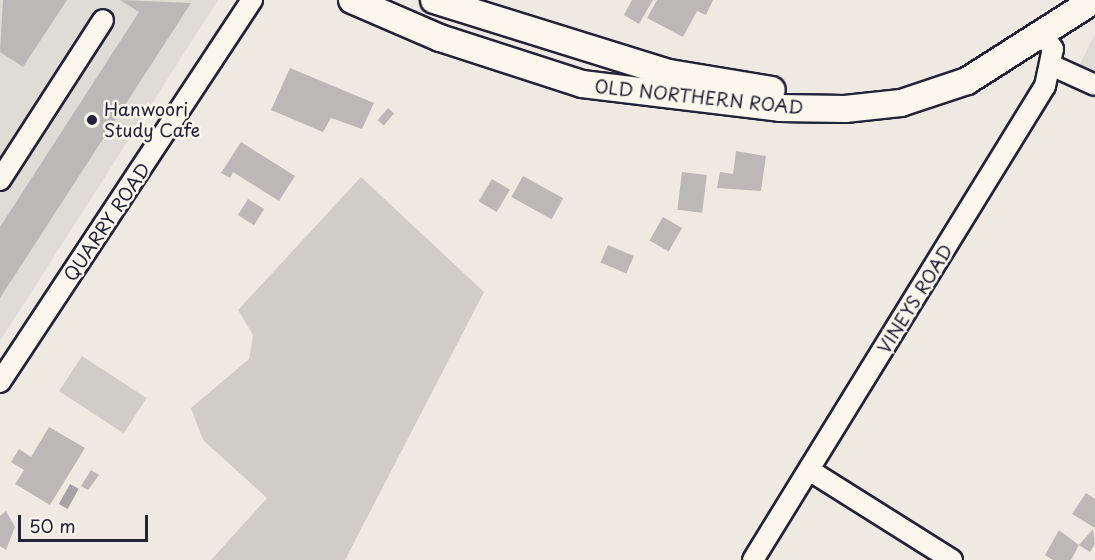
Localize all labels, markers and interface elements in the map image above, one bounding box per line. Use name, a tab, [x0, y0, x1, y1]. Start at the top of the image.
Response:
street label: OLD NORTHERN ROAD	[593, 75, 805, 119]
place label: Hanwoori Study Cafe	[104, 99, 200, 142]
marker: Hanwoori Study Cafe	[85, 113, 99, 127]
street label: QUARRY ROAD	[59, 158, 155, 286]
street label: VINEYS ROAD	[872, 240, 958, 358]
scale bar	[21, 503, 152, 541]
text: 50 m	[29, 512, 76, 539]

